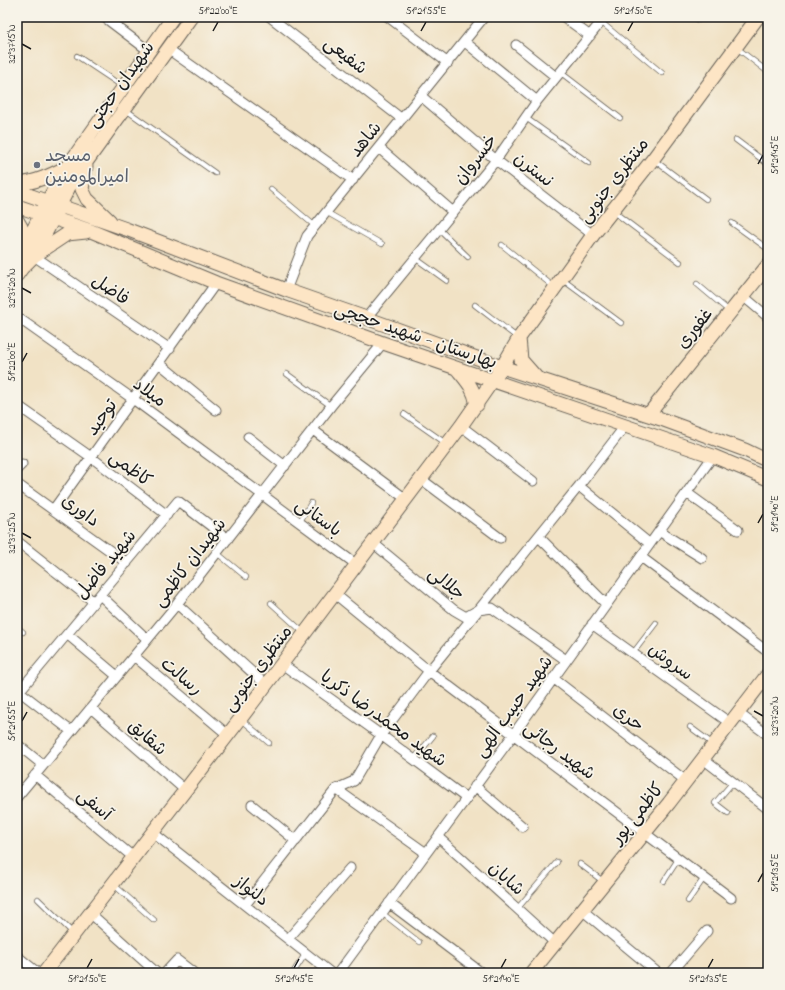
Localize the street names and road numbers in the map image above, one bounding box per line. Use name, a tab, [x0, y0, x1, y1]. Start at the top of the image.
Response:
street label: شفیعی	[317, 31, 372, 82]
street label: شهیدان حجتی	[81, 37, 162, 134]
street label: شاهد	[344, 117, 389, 164]
street label: خسروان	[449, 129, 505, 191]
street label: منتظری جنوبی	[573, 133, 656, 230]
street label: نسترن	[507, 147, 558, 195]
street label: فاضل	[86, 268, 134, 313]
street label: بهارستان - شهید حججی	[330, 297, 500, 377]
street label: غفوری	[671, 303, 720, 355]
street label: میلاد	[127, 373, 171, 415]
street label: توحید	[80, 394, 125, 442]
street label: کاظمی	[103, 445, 157, 495]
street label: داوری	[55, 489, 104, 534]
street label: باستانی	[289, 493, 347, 544]
street label: شهیدان کاظمی	[147, 513, 234, 613]
street label: شهید فاضل	[70, 525, 144, 606]
street label: جلالی	[422, 562, 470, 608]
street label: منتظری جنوبی	[217, 621, 300, 718]
street label: سروش	[642, 637, 698, 688]
street label: شهید حبیب الهی	[469, 651, 561, 764]
street label: رسالت	[154, 652, 208, 703]
street label: شهید محمدرضا ذکریا	[314, 665, 452, 774]
street label: حری	[607, 698, 649, 739]
street label: شقایق	[121, 714, 172, 763]
street label: شهید رجائی	[517, 716, 600, 787]
street label: کاظمی پور	[604, 778, 672, 852]
street label: آسفی	[71, 783, 118, 829]
street label: شایان	[482, 856, 529, 903]
street label: دلنواز	[226, 868, 274, 914]

